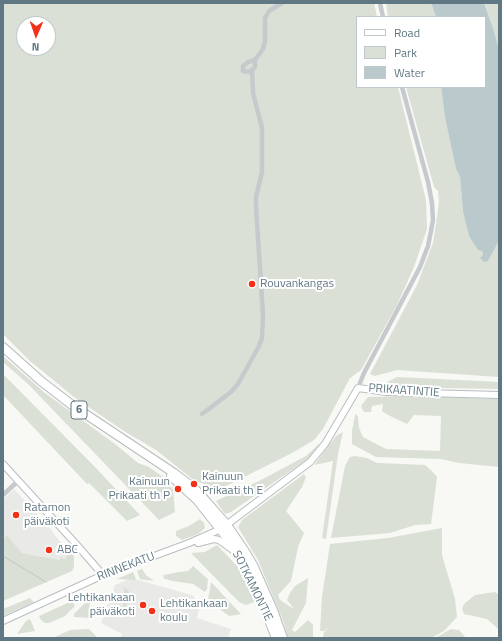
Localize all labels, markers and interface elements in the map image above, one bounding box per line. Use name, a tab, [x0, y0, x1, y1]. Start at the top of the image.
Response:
north arrow	[16, 16, 56, 56]
legend	[356, 16, 486, 88]
text: Road	[394, 23, 420, 42]
text: N	[32, 39, 40, 55]
text: Park	[394, 43, 417, 62]
text: Water	[394, 63, 425, 82]
place label: Rouvankangas	[260, 277, 334, 291]
marker: Rouvankangas	[247, 279, 257, 289]
street label: PRIKAATINTIE	[368, 381, 440, 401]
road number: 6	[71, 401, 87, 419]
place label: Kainuun Prikaati th E	[202, 470, 263, 498]
place label: Kainuun Prikaati th P	[108, 475, 170, 503]
marker: Kainuun Prikaati th E	[189, 479, 199, 489]
marker: Kainuun Prikaati th P	[173, 484, 183, 494]
place label: Ratamon päiväkoti	[24, 501, 70, 529]
marker: Ratamon päiväkoti	[11, 510, 21, 520]
place label: ABC	[57, 543, 78, 557]
marker: ABC	[44, 545, 54, 555]
street label: SOTKAMONTIE	[229, 548, 275, 624]
street label: RINNEKATU	[95, 549, 157, 585]
place label: Lehtikankaan päiväkoti	[68, 591, 135, 619]
place label: Lehtikankaan koulu	[160, 597, 227, 625]
marker: Lehtikankaan päiväkoti	[138, 600, 148, 610]
marker: Lehtikankaan koulu	[147, 606, 157, 616]

